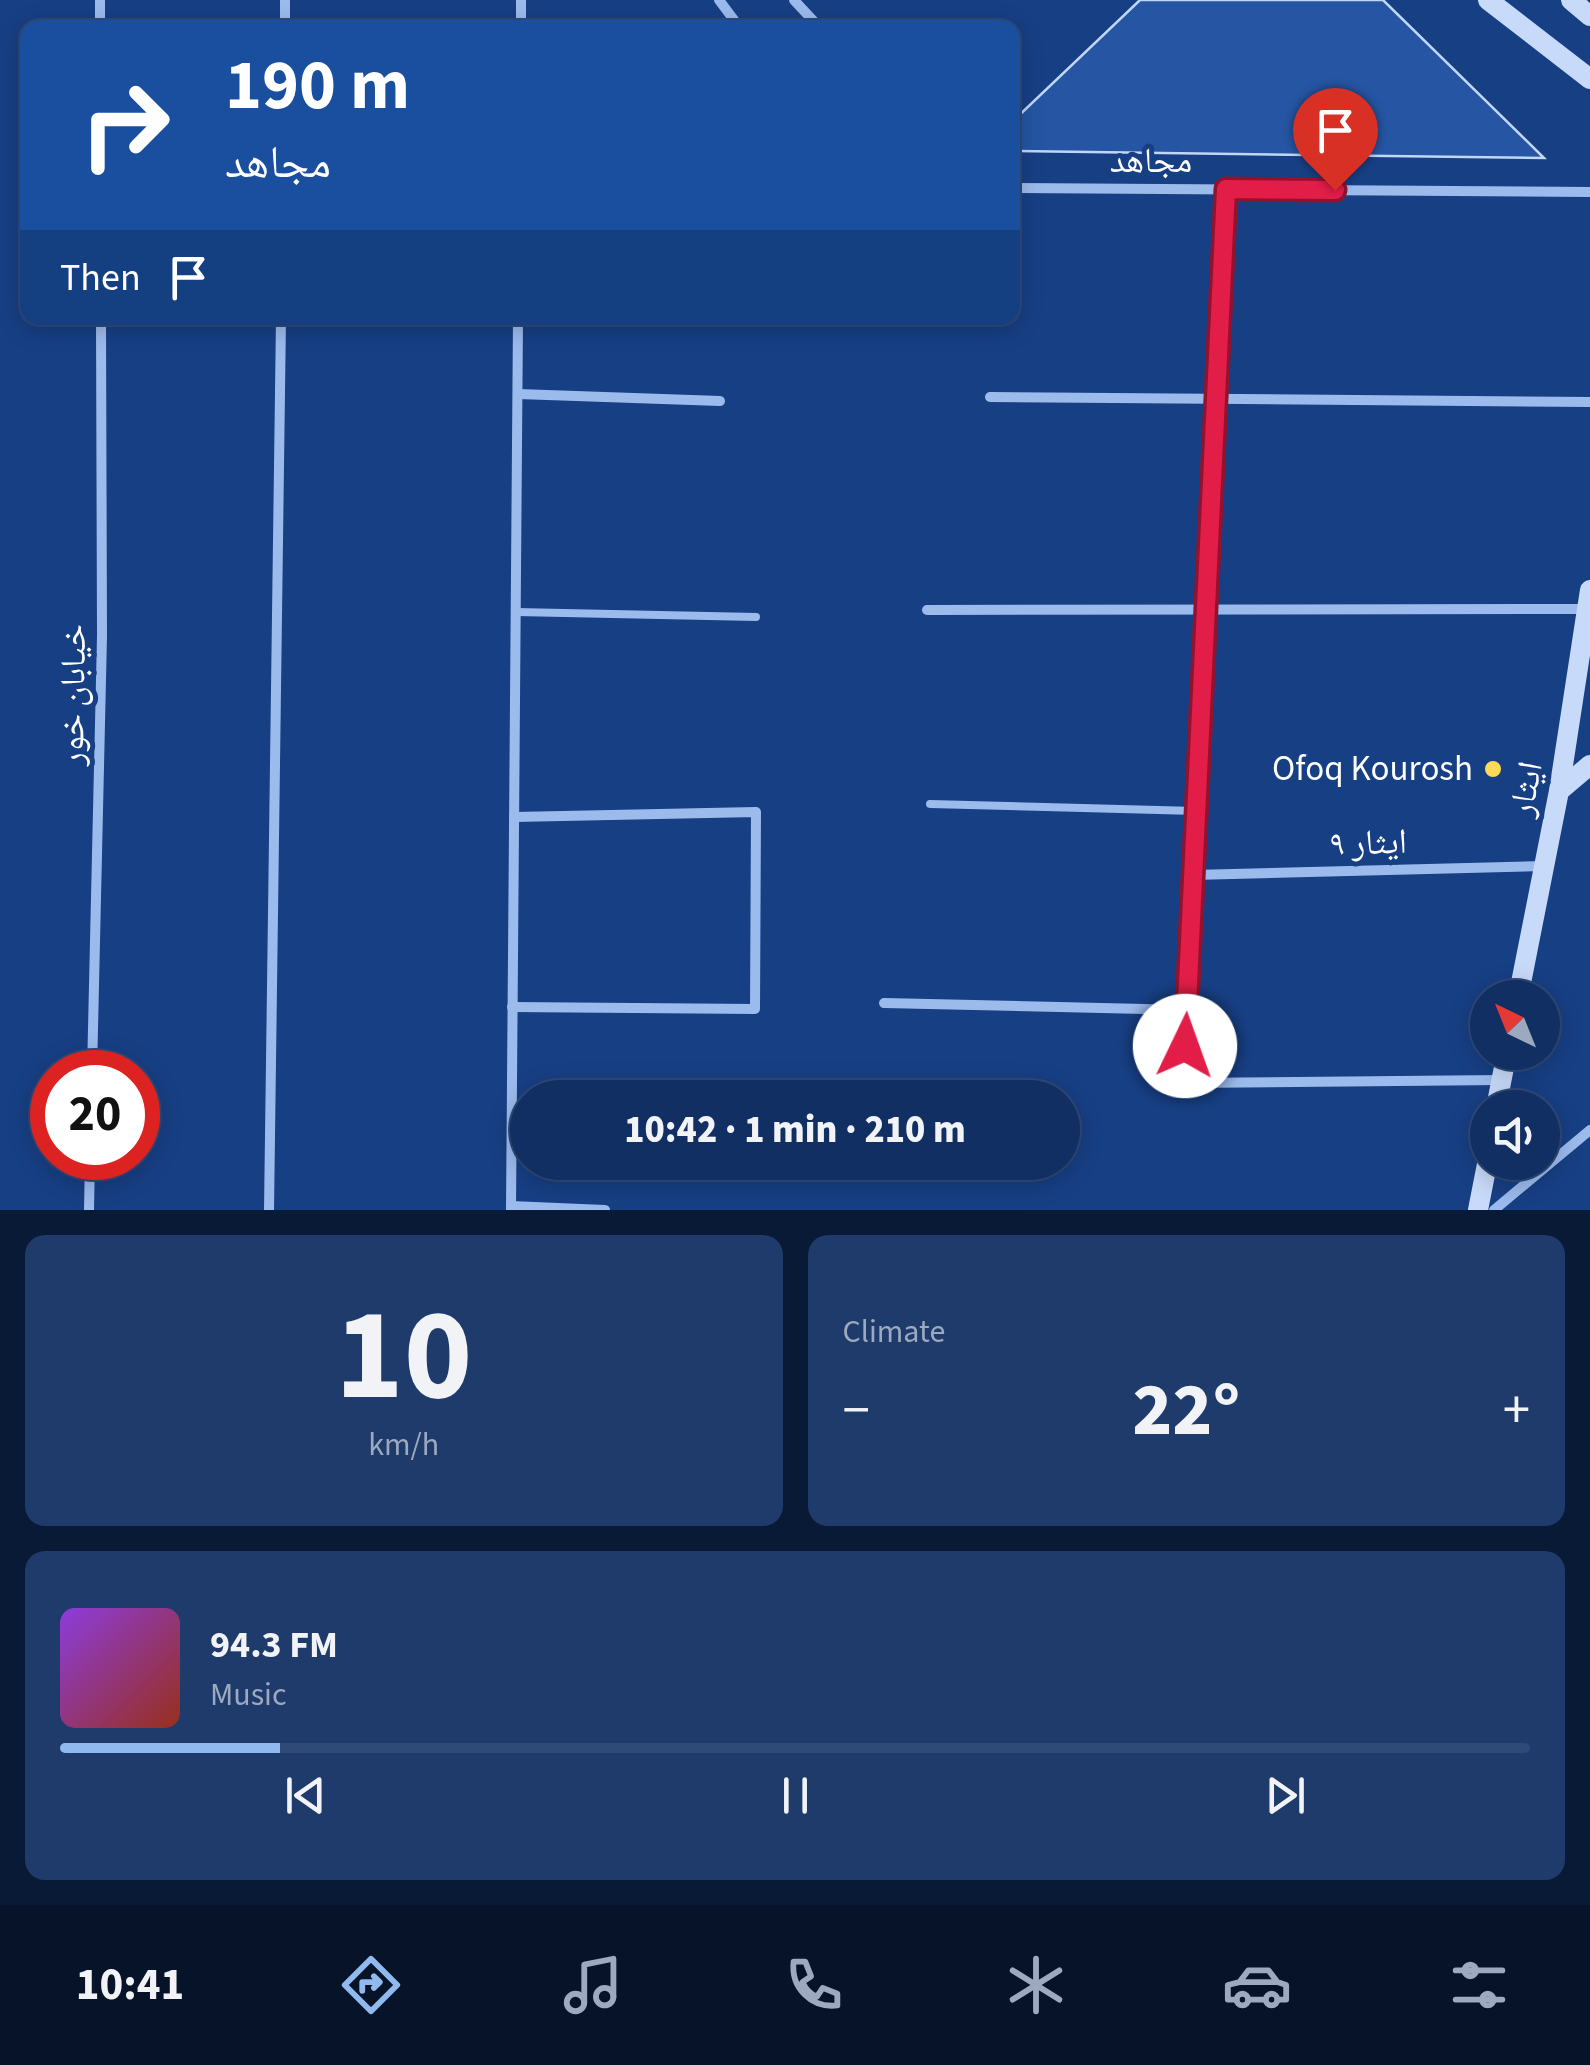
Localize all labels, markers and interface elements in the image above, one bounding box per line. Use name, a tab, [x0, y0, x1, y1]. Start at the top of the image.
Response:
text: 190 m	[225, 36, 410, 136]
icon: right	[60, 60, 190, 190]
pin	[1293, 88, 1378, 191]
icon: arrive	[1308, 103, 1363, 158]
text: مجاهد	[225, 131, 331, 195]
street label: مجاهد	[1110, 136, 1192, 186]
icon: arrive	[161, 250, 216, 305]
text: Then	[60, 251, 141, 305]
street label: خیابان خور	[47, 624, 99, 767]
place label: Ofoq Kourosh	[1272, 744, 1473, 794]
street label: ایثار	[1496, 757, 1556, 822]
marker: Ofoq Kourosh	[1482, 758, 1504, 780]
street label: ایثار ۹	[1328, 817, 1408, 869]
north arrow	[1470, 980, 1560, 1070]
map controls	[1470, 980, 1560, 1180]
position arrow	[1133, 994, 1237, 1098]
speed limit sign: 20	[30, 1050, 160, 1180]
button: sound	[1470, 1090, 1560, 1180]
text: 10:42 · 1 min · 210 m	[624, 1103, 966, 1157]
text: 10	[335, 1264, 472, 1449]
text: Climate	[843, 1309, 945, 1355]
text: 22°	[1132, 1357, 1240, 1464]
text: −	[843, 1372, 870, 1450]
text: +	[1503, 1372, 1530, 1450]
text: km/h	[368, 1422, 439, 1468]
text: 94.3 FM	[210, 1618, 338, 1672]
text: Music	[210, 1672, 287, 1718]
icon: previous	[278, 1768, 333, 1823]
icon: pause	[768, 1768, 823, 1823]
icon: next	[1258, 1768, 1313, 1823]
icon: directions	[336, 1950, 406, 2020]
icon: music	[558, 1950, 628, 2020]
icon: phone	[779, 1950, 849, 2020]
icon: climate	[1001, 1950, 1071, 2020]
icon: car	[1222, 1950, 1292, 2020]
icon: filters	[1444, 1950, 1514, 2020]
text: 10:41	[76, 1953, 184, 2017]

